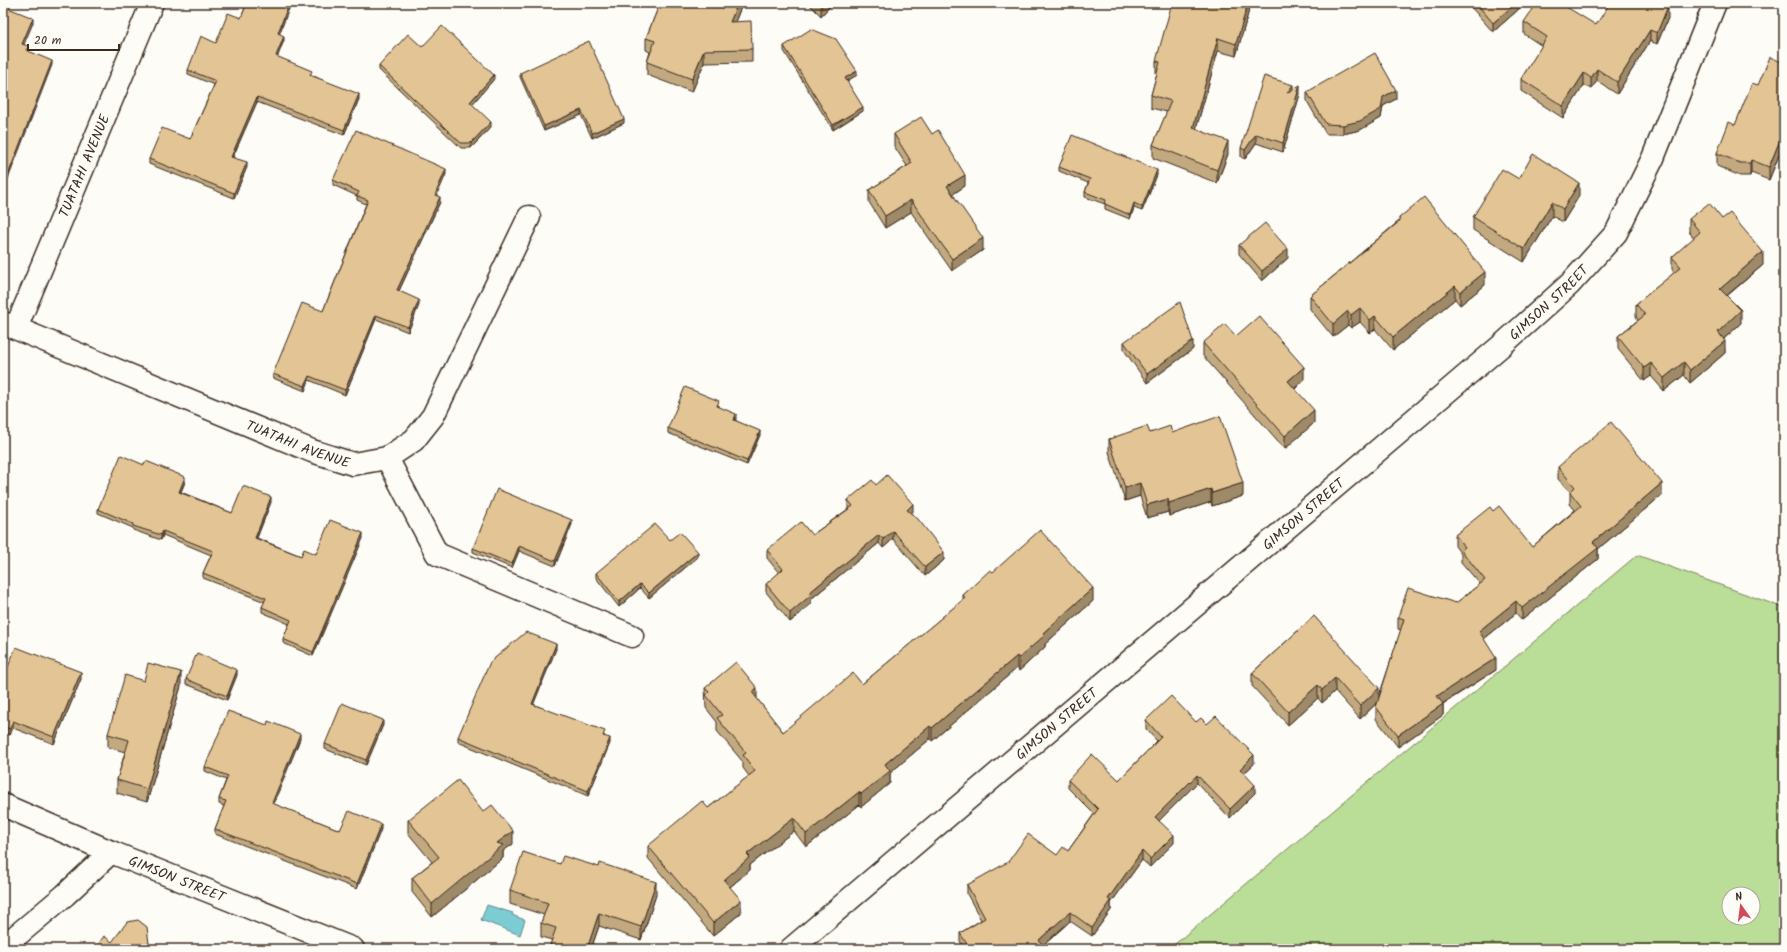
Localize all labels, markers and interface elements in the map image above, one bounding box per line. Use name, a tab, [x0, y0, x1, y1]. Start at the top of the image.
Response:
scale bar	[28, 26, 119, 52]
text: 20 m	[34, 31, 62, 50]
street label: TUATAHI AVENUE	[53, 110, 117, 221]
street label: GIMSON STREET	[1504, 259, 1595, 346]
street label: TUATAHI AVENUE	[242, 415, 353, 475]
street label: GIMSON STREET	[1258, 472, 1351, 556]
street label: GIMSON STREET	[1011, 682, 1104, 766]
street label: GIMSON STREET	[125, 850, 230, 909]
north arrow	[1721, 886, 1761, 926]
text: N	[1733, 888, 1744, 907]

